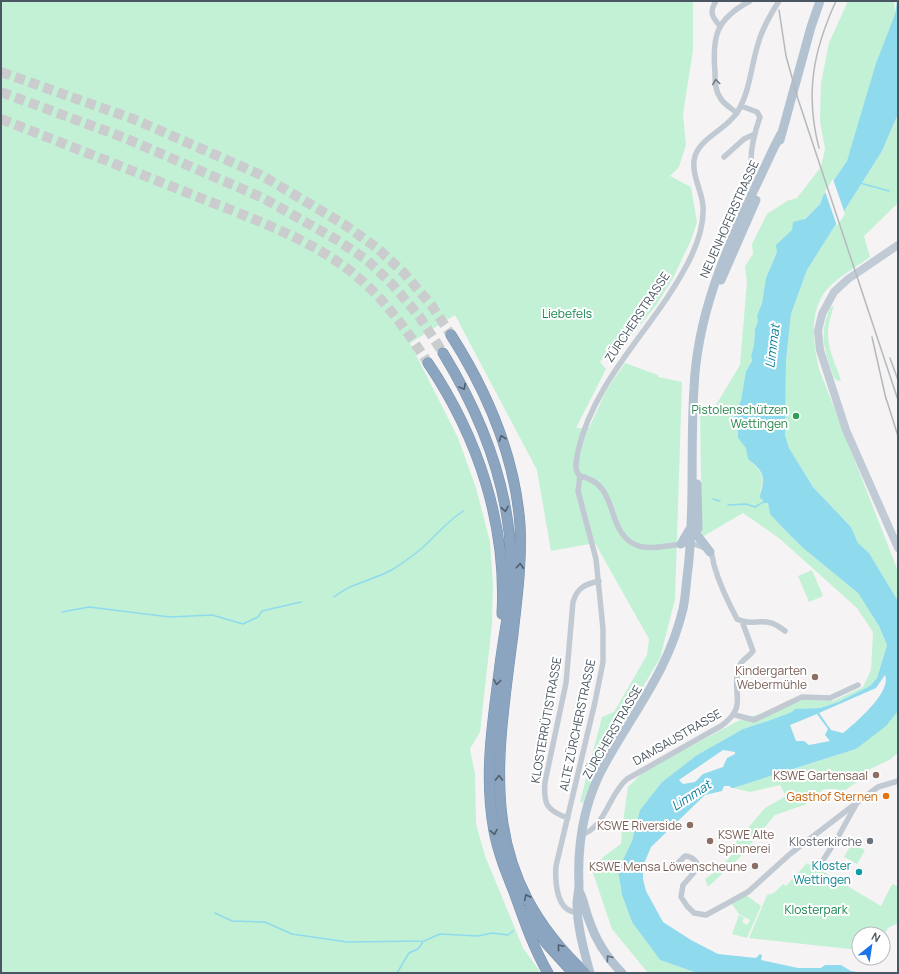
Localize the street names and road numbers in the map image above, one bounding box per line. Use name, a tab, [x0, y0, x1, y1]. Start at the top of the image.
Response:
street label: NEUENHOFERSTRASSE	[695, 157, 763, 281]
street label: ZÜRCHERSTRASSE	[600, 268, 674, 366]
street label: KLOSTERRÜTISTRASSE	[527, 655, 566, 784]
street label: ALTE ZÜRCHERSTRASSE	[555, 657, 599, 793]
street label: ZÜRCHERSTRASSE	[578, 682, 646, 782]
street label: DAMSAUSTRASSE	[630, 705, 725, 769]

